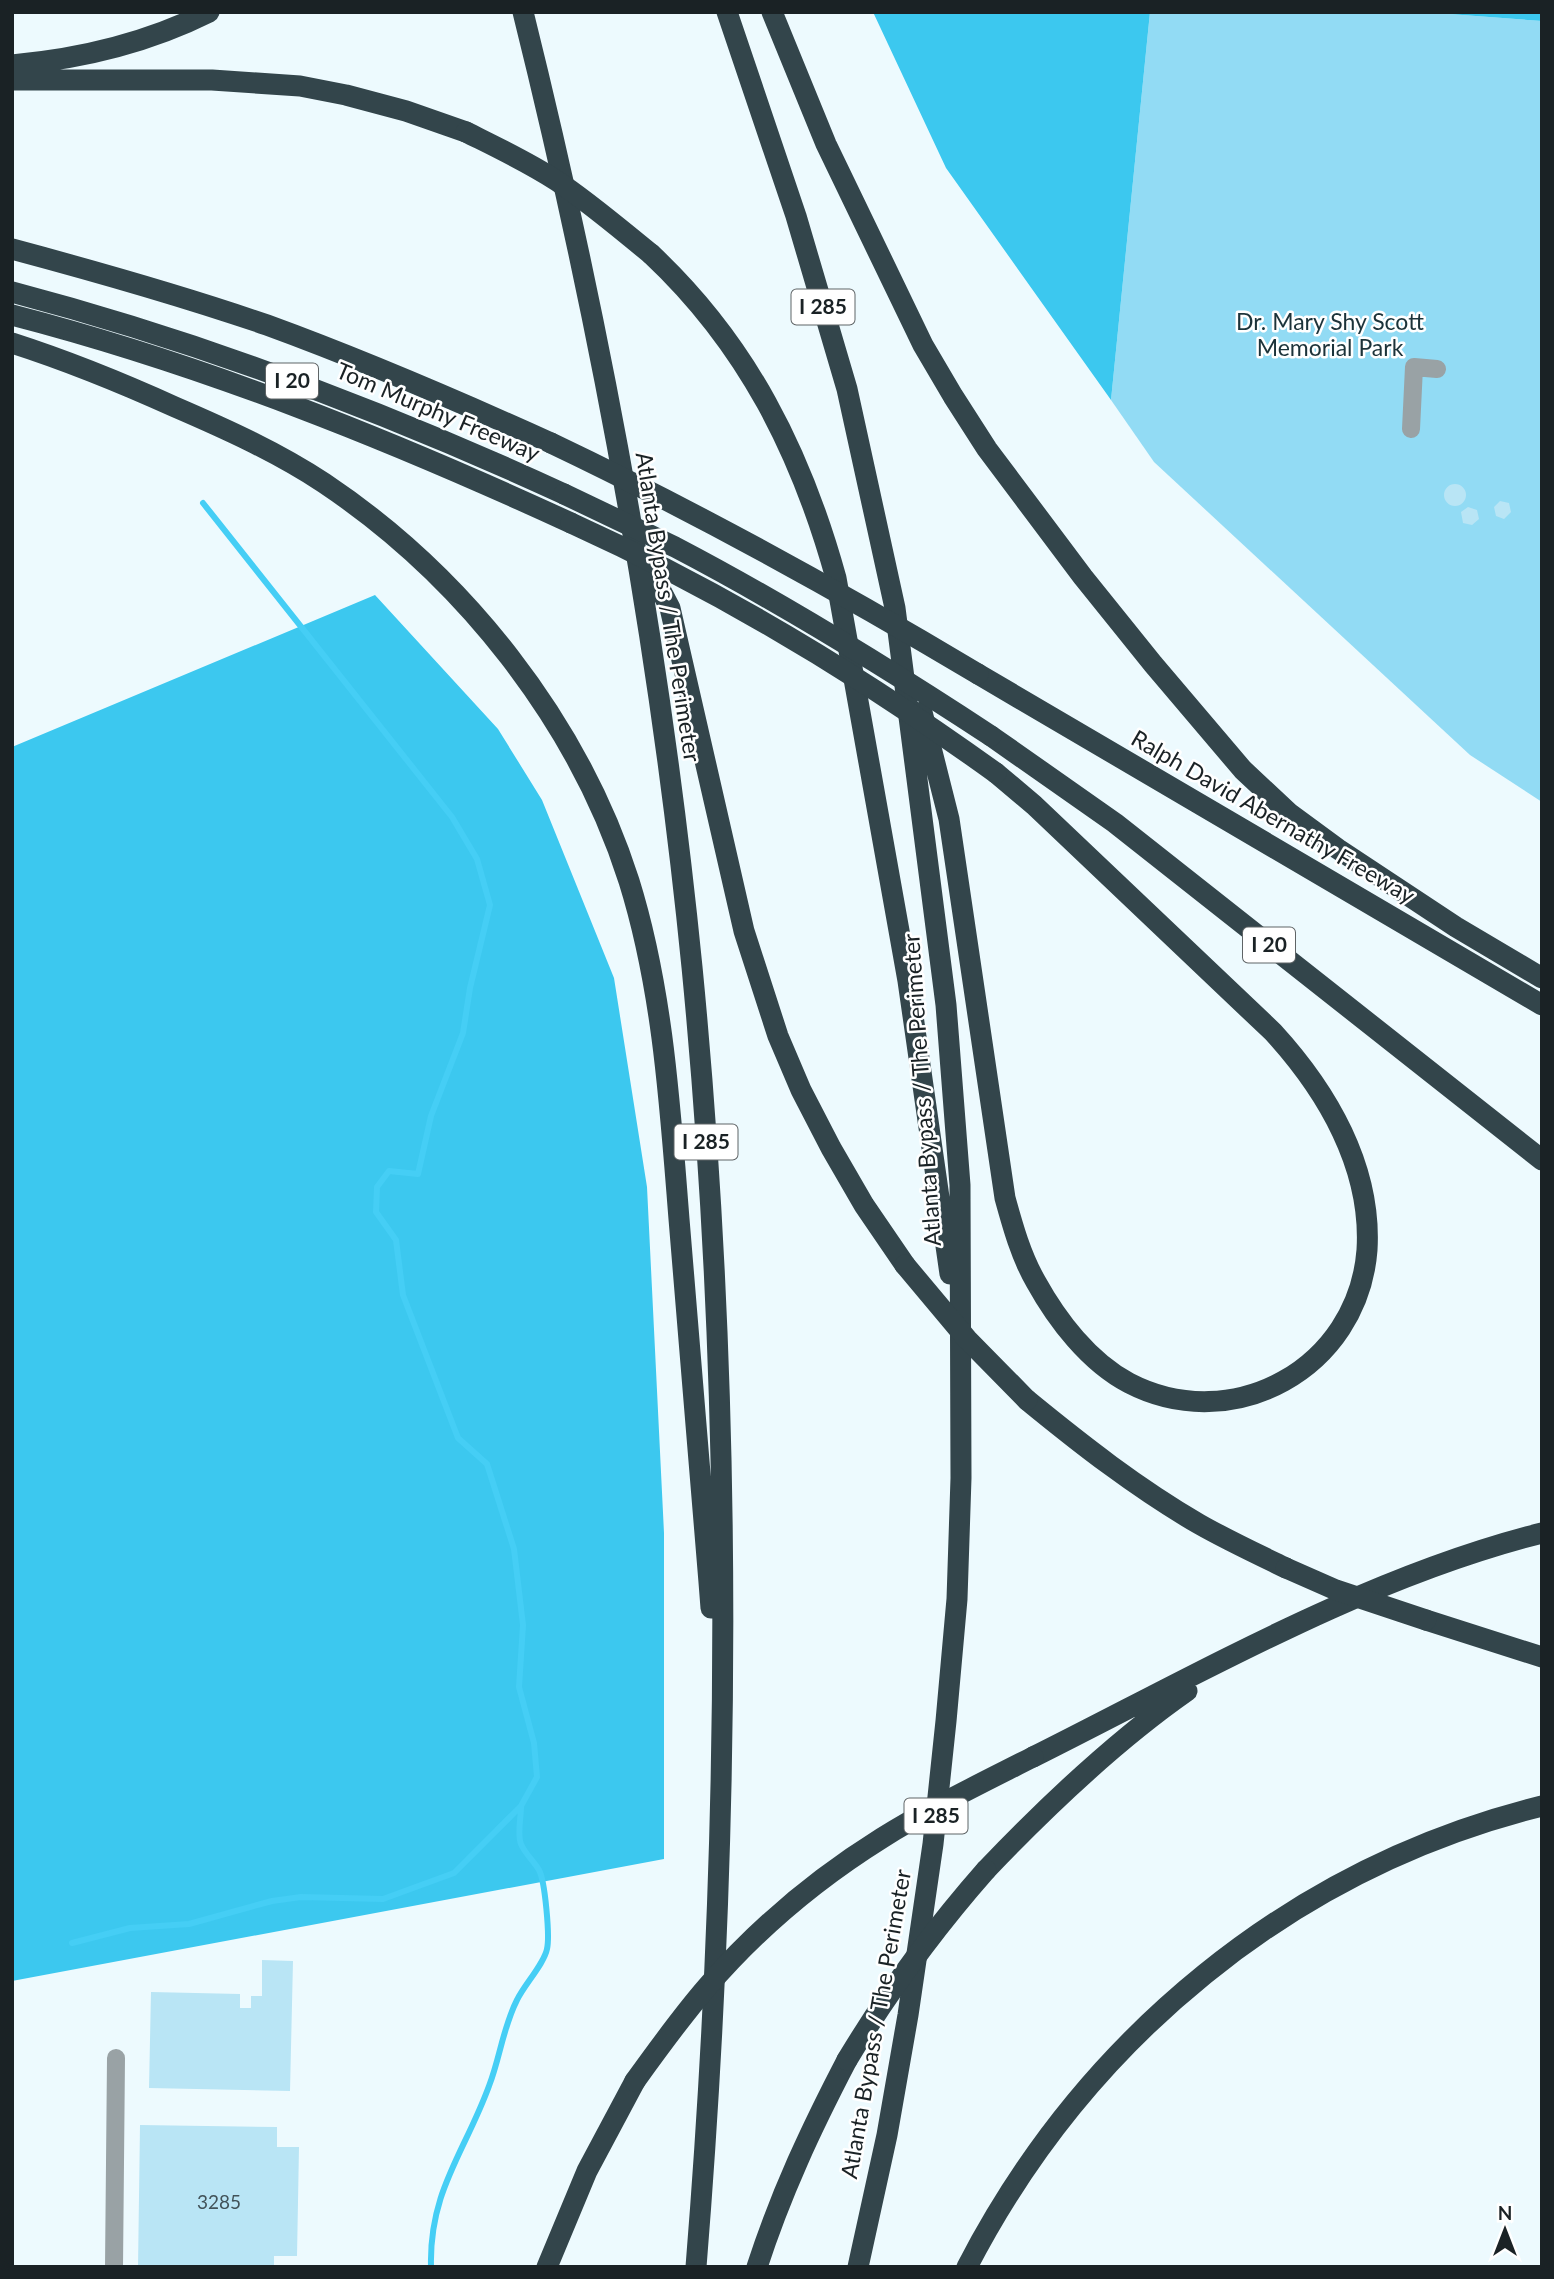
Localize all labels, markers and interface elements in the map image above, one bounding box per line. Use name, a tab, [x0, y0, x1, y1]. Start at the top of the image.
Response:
road number: I 285	[792, 290, 854, 324]
park label: Dr. Mary Shy Scott Memorial Park	[1236, 307, 1424, 361]
street label: Tom Murphy Freeway	[332, 355, 545, 467]
road number: I 20	[266, 364, 318, 398]
street label: Atlanta Bypass / The Perimeter	[631, 450, 707, 764]
street label: Ralph David Abernathy Freeway	[1127, 723, 1420, 909]
road number: I 20	[1243, 928, 1295, 962]
street label: Atlanta Bypass / The Perimeter	[896, 932, 946, 1247]
road number: I 285	[674, 1124, 738, 1160]
road number: I 285	[904, 1798, 968, 1834]
street label: Atlanta Bypass / The Perimeter	[834, 1866, 916, 2181]
house number: 3285	[197, 2190, 241, 2213]
north arrow	[1470, 2195, 1540, 2265]
text: N	[1498, 2201, 1512, 2224]

